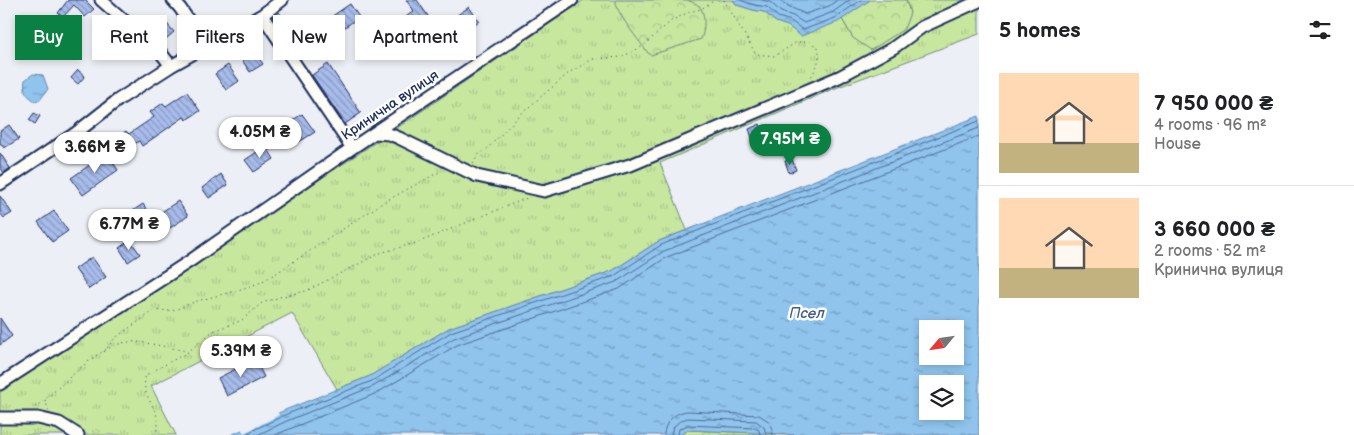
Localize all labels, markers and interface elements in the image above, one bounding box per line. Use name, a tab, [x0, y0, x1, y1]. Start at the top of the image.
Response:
chip: Buy	[15, 15, 82, 60]
chip: Rent	[92, 15, 167, 60]
chip: Filters	[177, 15, 263, 60]
chip: New	[273, 15, 345, 60]
chip: Apartment	[355, 15, 476, 60]
icon: filters	[1306, 16, 1334, 44]
text: 5 homes	[999, 18, 1081, 43]
street label: Кринична вулиця	[338, 66, 442, 144]
text: 7 950 000 ₴	[1154, 91, 1273, 116]
icon: home	[1039, 93, 1099, 153]
pin: 4.05M ₴	[214, 116, 306, 159]
text: 4 rooms · 96 m²	[1154, 116, 1267, 135]
text: 4.05M ₴	[230, 123, 290, 142]
pin: 7.95M ₴	[744, 124, 836, 166]
text: 7.95M ₴	[760, 130, 820, 149]
pin: 3.66M ₴	[49, 132, 141, 174]
text: House	[1154, 135, 1201, 154]
text: 3.66M ₴	[64, 138, 126, 157]
pin: 6.77M ₴	[83, 208, 175, 251]
text: 6.77M ₴	[99, 215, 159, 234]
text: 3 660 000 ₴	[1154, 217, 1275, 242]
icon: home	[1039, 218, 1099, 278]
text: 2 rooms · 52 m²	[1154, 242, 1266, 261]
text: Кринична вулиця	[1154, 261, 1283, 280]
water label: Псел	[789, 304, 825, 323]
north arrow	[919, 320, 964, 365]
map controls	[919, 320, 964, 420]
pin: 5.39M ₴	[195, 336, 287, 378]
text: 5.39M ₴	[211, 342, 271, 361]
button: layers	[919, 375, 964, 420]

